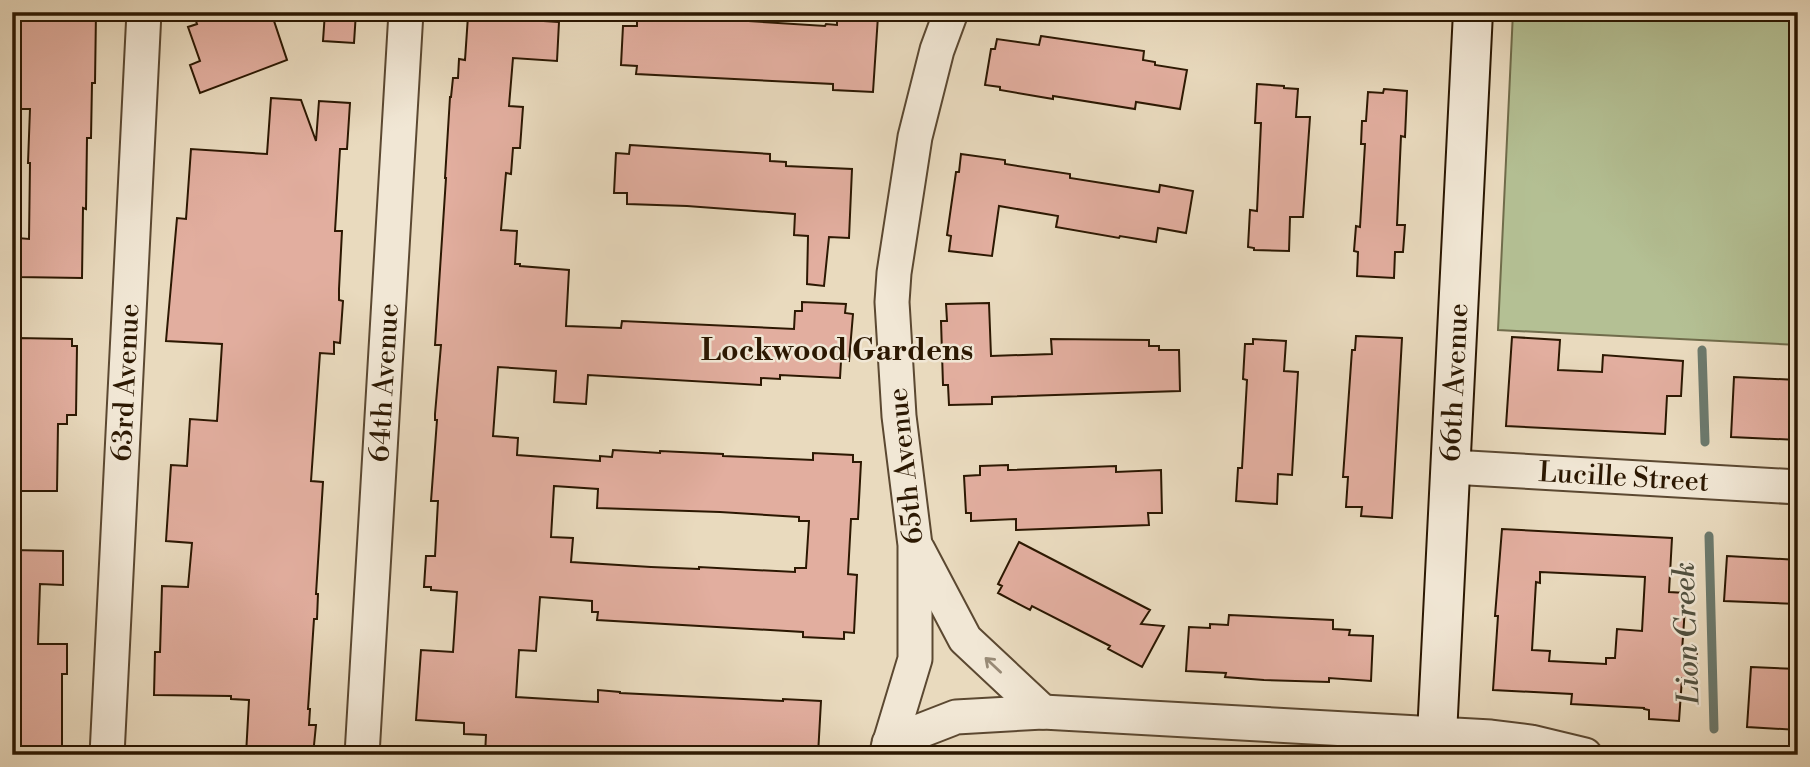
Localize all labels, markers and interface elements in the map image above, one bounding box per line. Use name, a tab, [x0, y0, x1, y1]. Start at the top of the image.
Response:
street label: 64th Avenue	[362, 302, 406, 463]
street label: 66th Avenue	[1433, 302, 1476, 463]
street label: 63rd Avenue	[104, 303, 147, 462]
district label: Lockwood Gardens	[701, 332, 973, 370]
street label: 65th Avenue	[880, 386, 932, 546]
street label: Lucille Street	[1538, 455, 1710, 499]
water label: Lion Creek	[1666, 561, 1709, 706]
one-way arrow	[985, 657, 1002, 674]

